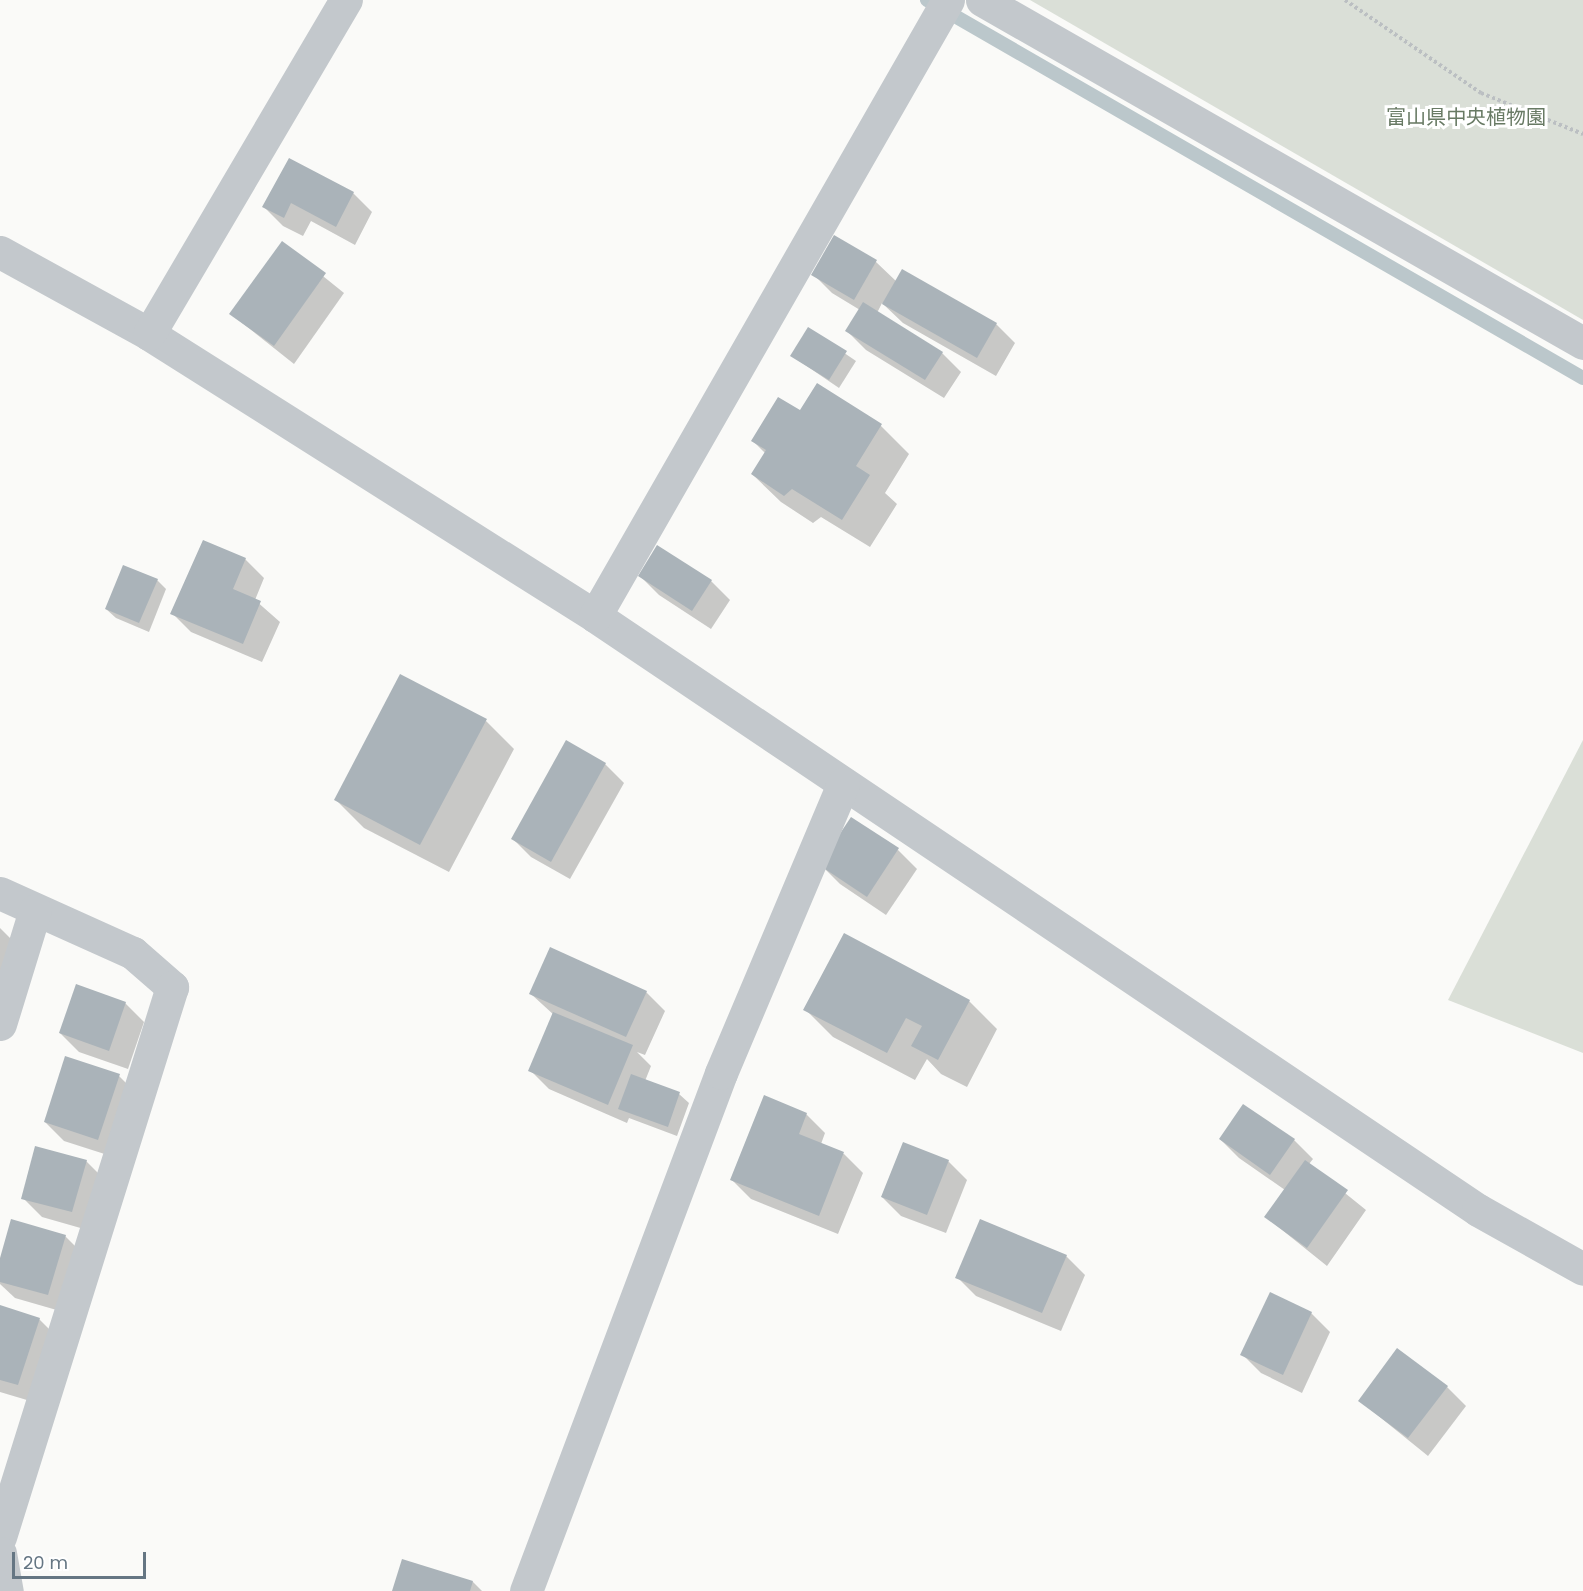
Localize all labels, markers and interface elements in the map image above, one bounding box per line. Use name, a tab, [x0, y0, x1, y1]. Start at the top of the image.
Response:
park label: 富山県中央植物園	[1386, 105, 1546, 129]
scale bar	[15, 1540, 148, 1578]
text: 20 m	[23, 1550, 68, 1575]

